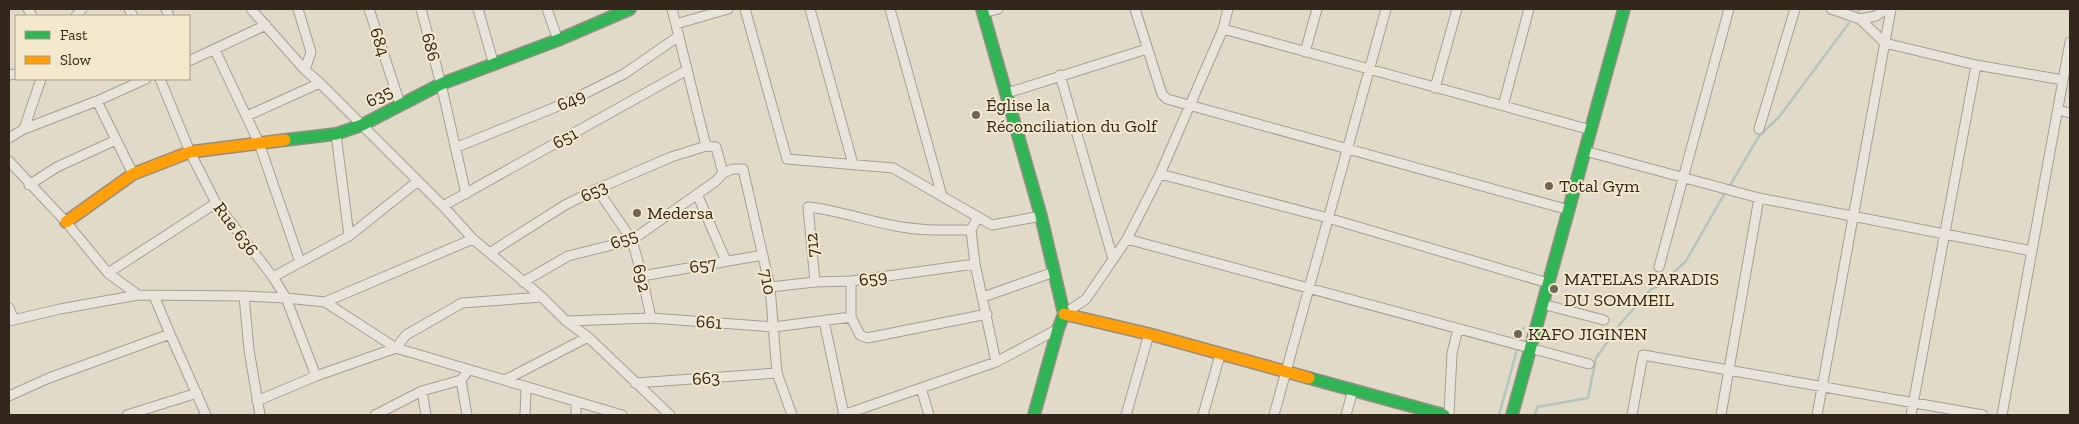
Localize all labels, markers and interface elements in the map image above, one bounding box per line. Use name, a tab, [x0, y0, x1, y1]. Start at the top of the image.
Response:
legend	[15, 15, 190, 80]
street label: 684	[365, 25, 395, 59]
text: Fast	[60, 26, 88, 44]
street label: 686	[417, 30, 445, 64]
text: Slow	[60, 51, 92, 69]
street label: 635	[362, 80, 396, 112]
street label: 649	[553, 84, 589, 116]
place label: Église la Réconciliation du Golf	[986, 94, 1158, 137]
marker: Église la Réconciliation du Golf	[970, 109, 982, 121]
street label: 651	[548, 122, 582, 154]
street label: 653	[577, 175, 611, 207]
place label: Total Gym	[1559, 175, 1640, 197]
marker: Total Gym	[1543, 180, 1555, 192]
street label: Rue 636	[209, 198, 263, 260]
place label: Medersa	[647, 202, 714, 224]
marker: Medersa	[631, 207, 643, 219]
street label: 655	[607, 224, 641, 254]
street label: 712	[800, 232, 824, 258]
street label: 657	[688, 252, 719, 278]
street label: 692	[628, 262, 656, 294]
street label: 659	[857, 265, 889, 291]
street label: 710	[755, 267, 781, 297]
place label: MATELAS PARADIS DU SOMMEIL	[1564, 268, 1719, 311]
marker: MATELAS PARADIS DU SOMMEIL	[1548, 283, 1560, 295]
street label: 661	[695, 310, 723, 334]
place label: KAFO JIGINEN	[1528, 323, 1647, 345]
marker: KAFO JIGINEN	[1512, 328, 1524, 340]
street label: 663	[691, 366, 721, 390]

